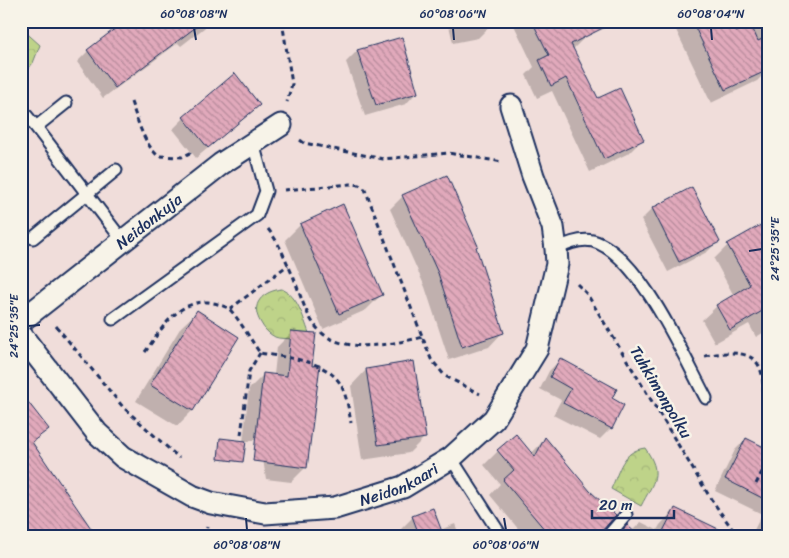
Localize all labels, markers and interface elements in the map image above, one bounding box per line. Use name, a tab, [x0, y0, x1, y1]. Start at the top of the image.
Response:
text: 60°08'08"N	[161, 3, 228, 25]
text: 60°08'06"N	[420, 3, 487, 25]
text: 60°08'04"N	[677, 3, 745, 25]
street label: Neidonkuja	[108, 185, 189, 257]
text: 24°25'35"E	[764, 216, 786, 281]
text: 24°25'35"E	[3, 293, 25, 358]
street label: Tuhkimonpolku	[622, 340, 701, 445]
street label: Neidonkaari	[355, 454, 444, 514]
scale bar	[592, 488, 674, 520]
text: 20 m	[599, 492, 633, 518]
text: 60°08'08"N	[214, 534, 281, 556]
text: 60°08'06"N	[473, 534, 540, 556]

